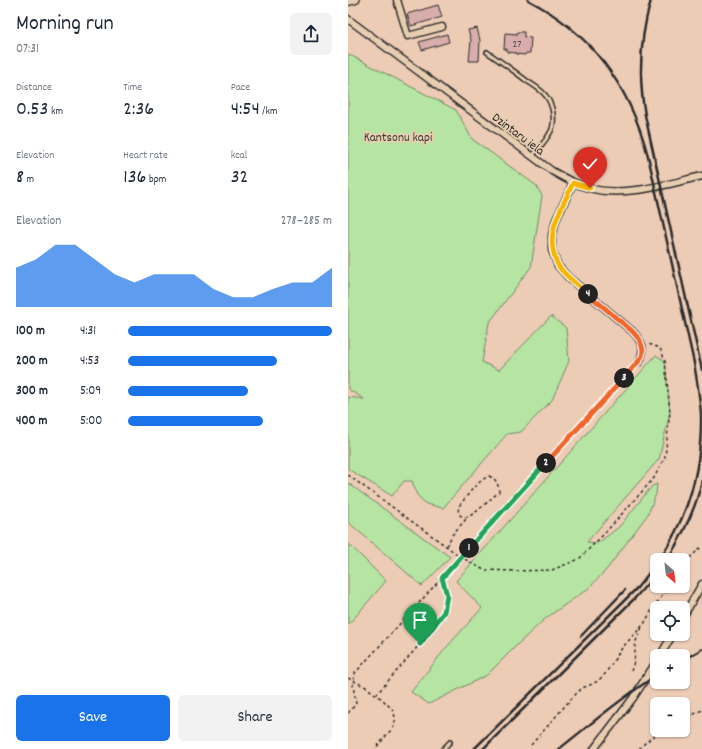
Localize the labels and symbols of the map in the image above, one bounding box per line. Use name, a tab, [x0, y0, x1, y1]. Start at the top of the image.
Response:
house number: 27	[512, 37, 522, 53]
street label: Dzintaru iela	[487, 109, 549, 162]
park label: Kantsonu kapi	[364, 129, 433, 148]
pin	[573, 147, 607, 188]
pin: 4	[578, 284, 598, 304]
pin: 3	[614, 368, 634, 388]
pin: 2	[536, 453, 556, 473]
pin: 1	[459, 538, 479, 558]
north arrow	[650, 553, 690, 593]
pin	[403, 603, 437, 644]

